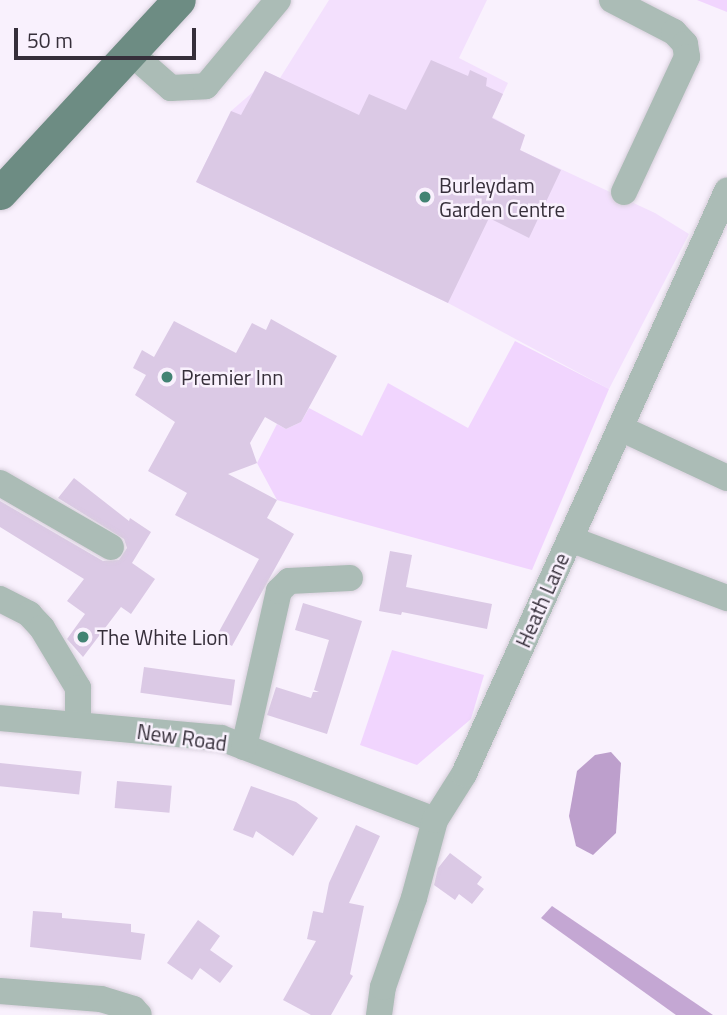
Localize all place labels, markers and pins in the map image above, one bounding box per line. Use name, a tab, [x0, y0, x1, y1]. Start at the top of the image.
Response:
place label: Burleydam Garden Centre	[439, 172, 565, 222]
marker: Burleydam Garden Centre	[417, 189, 433, 205]
place label: Premier Inn	[181, 364, 283, 390]
marker: Premier Inn	[159, 369, 175, 385]
place label: The White Lion	[97, 624, 229, 650]
marker: The White Lion	[75, 629, 91, 645]

